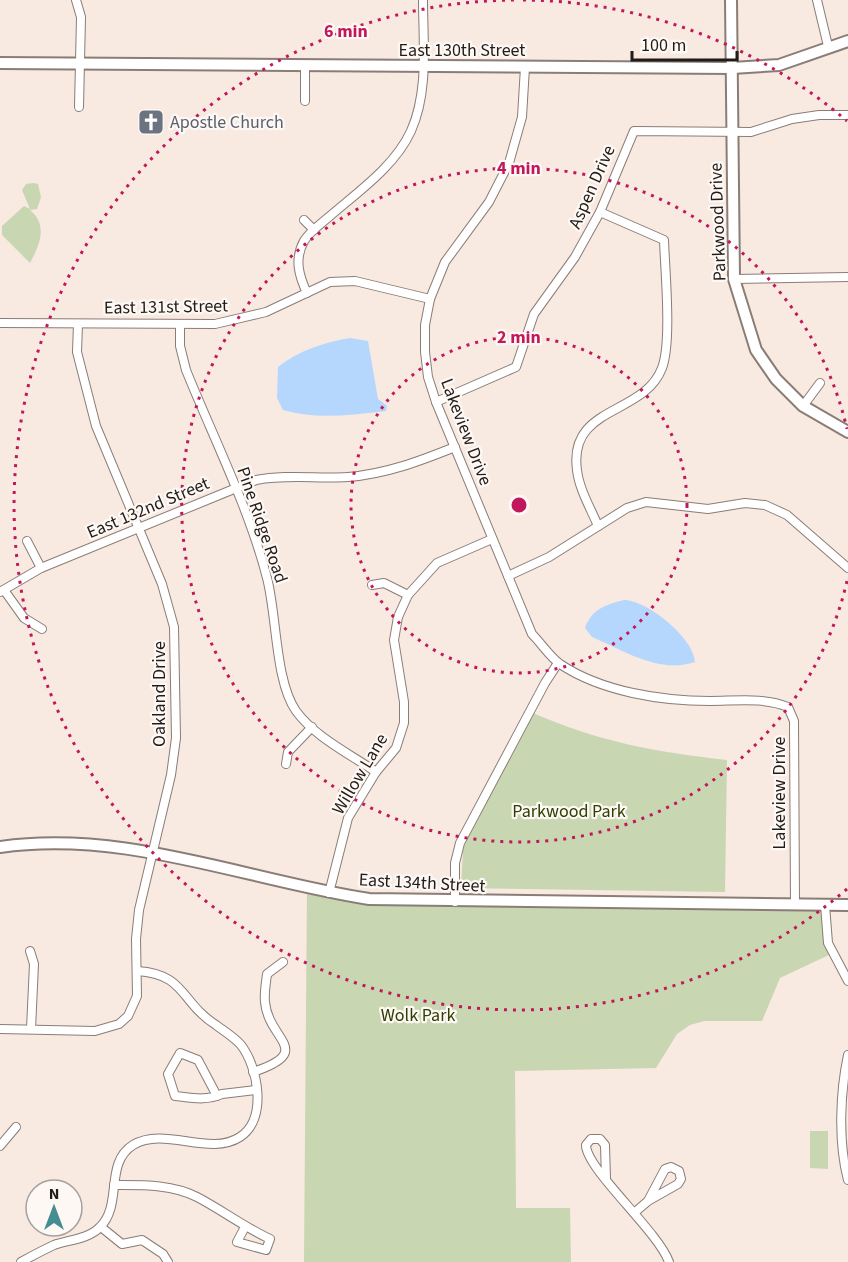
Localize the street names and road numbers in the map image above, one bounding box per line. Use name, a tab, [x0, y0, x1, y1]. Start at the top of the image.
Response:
street label: East 130th Street	[399, 38, 525, 63]
street label: Aspen Drive	[562, 141, 622, 233]
street label: Parkwood Drive	[703, 162, 733, 282]
street label: East 131st Street	[104, 293, 228, 321]
street label: Lakeview Drive	[434, 375, 498, 489]
street label: Pine Ridge Road	[230, 463, 294, 587]
street label: East 132nd Street	[83, 471, 213, 545]
street label: Oakland Drive	[147, 641, 172, 747]
street label: Willow Lane	[326, 729, 394, 819]
street label: Lakeview Drive	[767, 737, 792, 849]
street label: East 134th Street	[358, 867, 486, 899]

